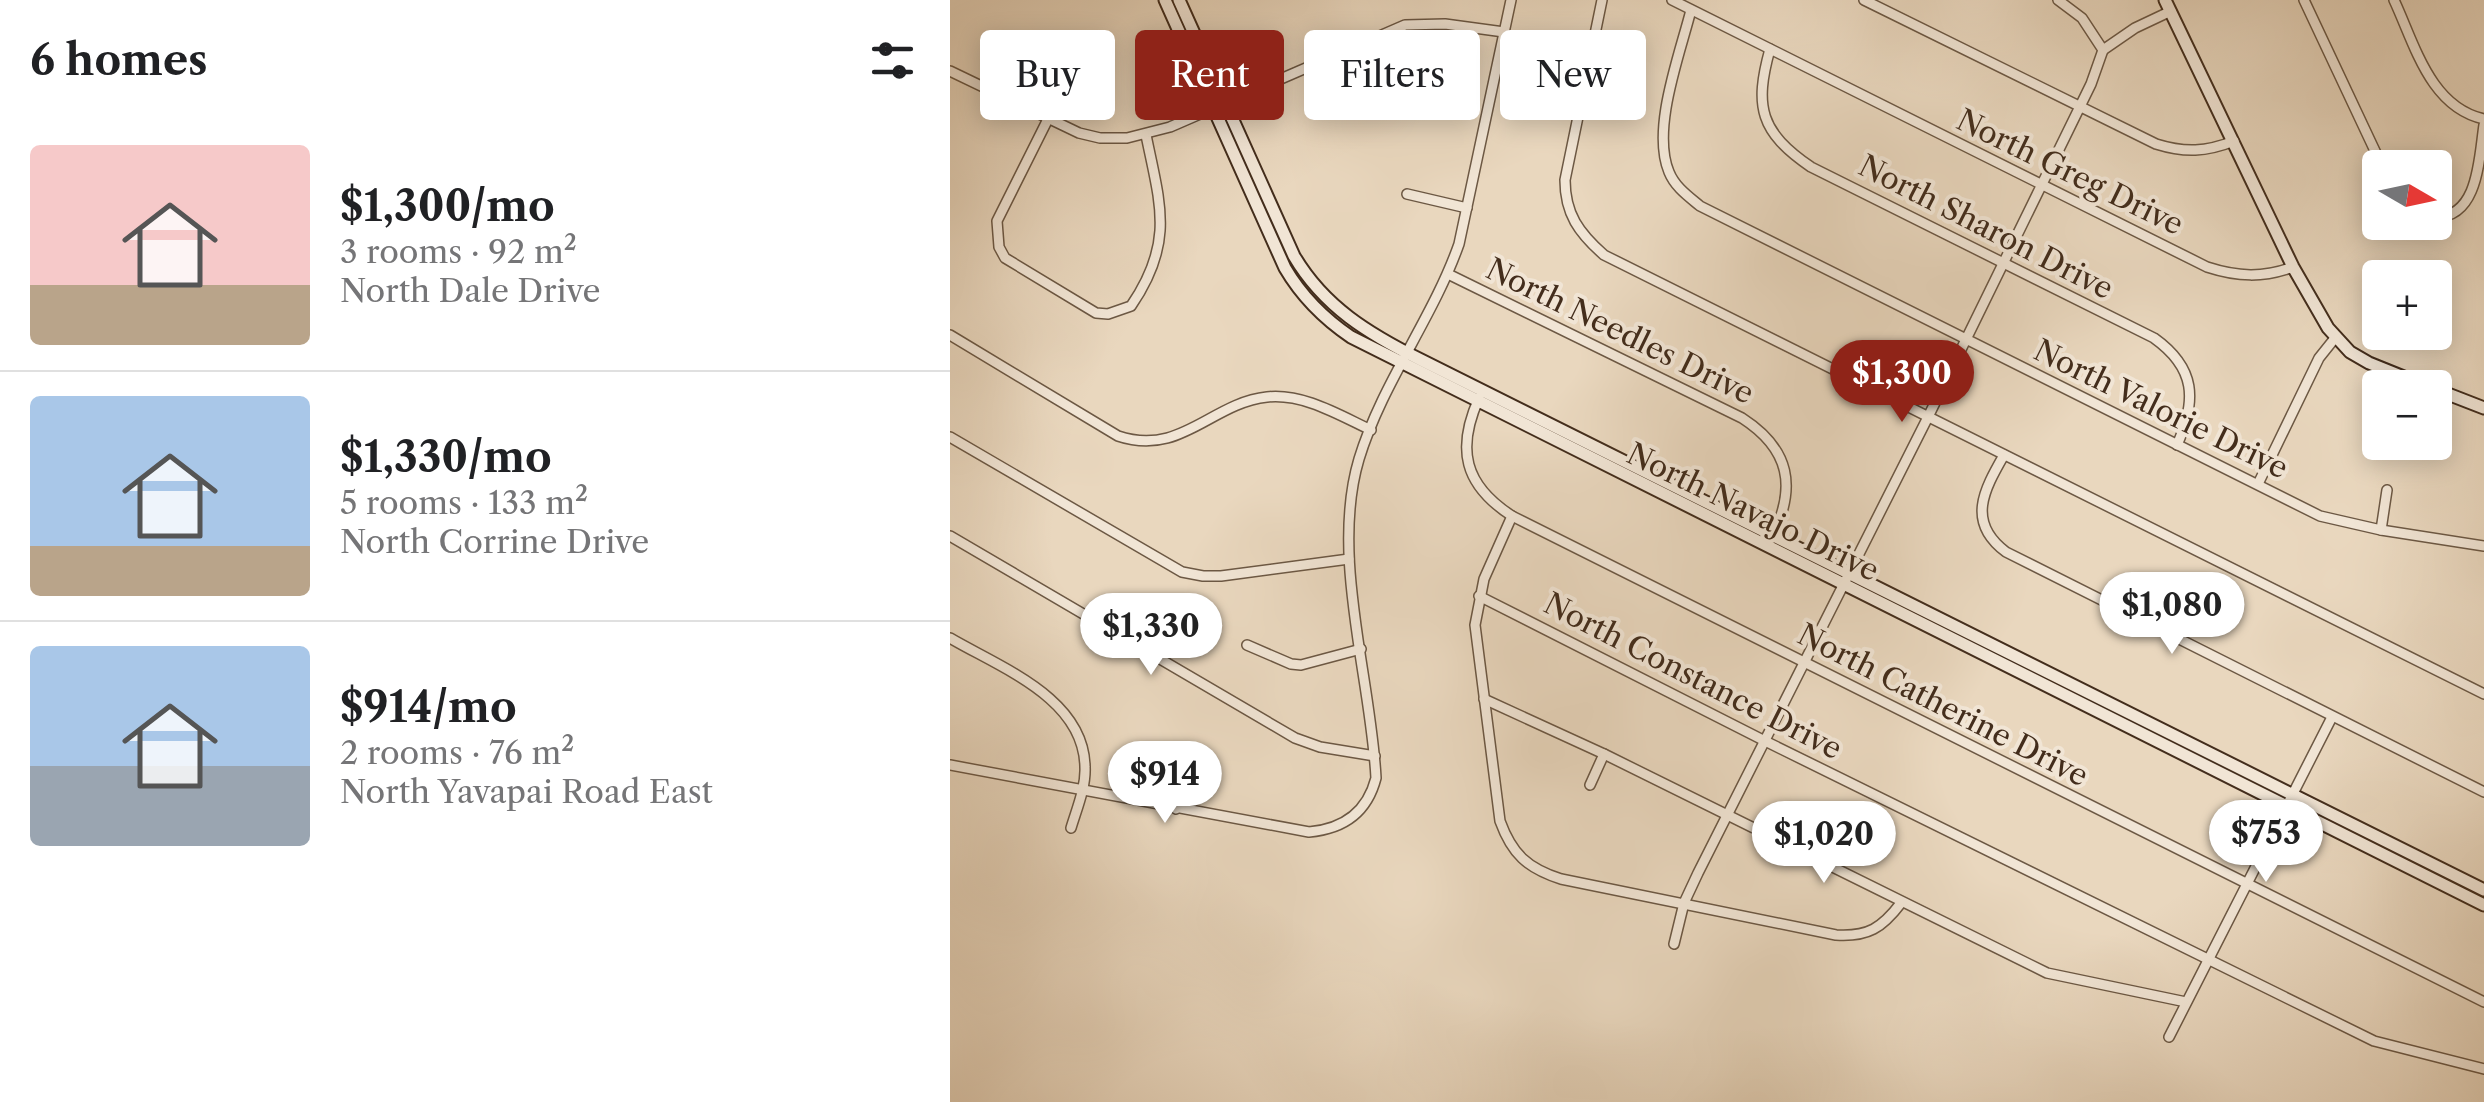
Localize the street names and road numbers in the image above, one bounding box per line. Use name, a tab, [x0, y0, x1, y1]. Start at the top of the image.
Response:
street label: North Greg Drive	[1951, 101, 2189, 243]
street label: North Sharon Drive	[1853, 147, 2119, 307]
street label: North Needles Drive	[1480, 250, 1760, 412]
street label: North Valorie Drive	[2028, 331, 2294, 487]
street label: North Navajo Drive	[1621, 435, 1885, 589]
street label: North Constance Drive	[1538, 585, 1848, 767]
street label: North Catherine Drive	[1792, 616, 2094, 794]

